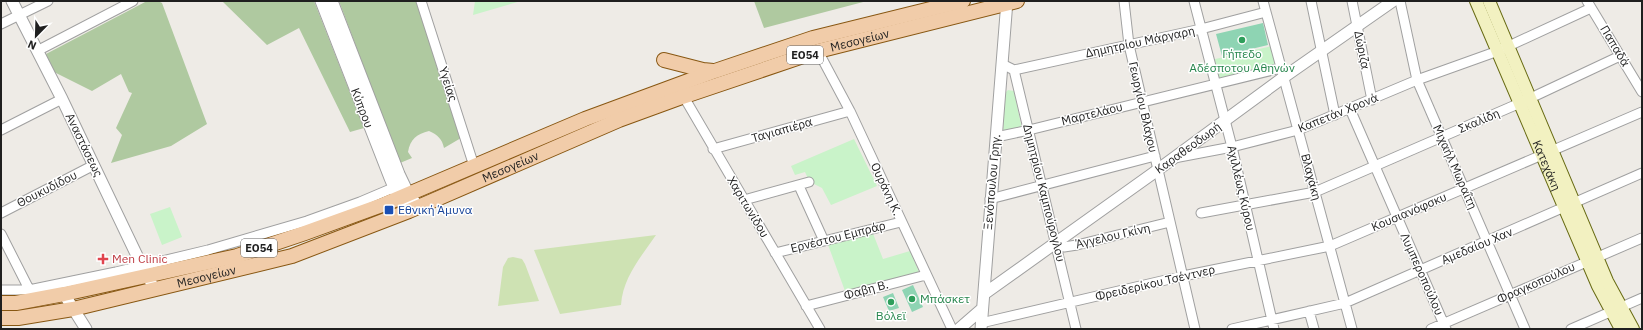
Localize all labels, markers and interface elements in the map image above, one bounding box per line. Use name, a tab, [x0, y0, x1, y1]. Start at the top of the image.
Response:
north arrow	[16, 16, 56, 56]
street label: Παπαδά	[1597, 22, 1634, 69]
street label: Δημητρίου Μάργαρη	[1084, 23, 1196, 60]
street label: Μεσογείων	[829, 25, 891, 55]
street label: Δώριζα	[1351, 29, 1374, 71]
marker: Γήπεδο Αδέσποτου Αθηνών	[1237, 35, 1247, 45]
text: N	[26, 37, 38, 53]
road number: ΕΟ54	[787, 46, 823, 64]
place label: Γήπεδο Αδέσποτου Αθηνών	[1189, 46, 1295, 75]
street label: Γεωργίου Βλάχου	[1126, 60, 1161, 154]
street label: Υγείας	[436, 64, 461, 103]
street label: Κύπρου	[348, 86, 377, 130]
street label: Καπετάν Χρονά	[1295, 89, 1380, 135]
street label: Μαρτελάου	[1060, 99, 1124, 128]
street label: Σκαλίδη	[1456, 105, 1502, 136]
street label: Αναστάσεως	[63, 110, 106, 179]
street label: Ταγιαπιέρα	[750, 114, 814, 145]
street label: Καραθεοδωρή	[1152, 119, 1224, 177]
street label: Δημητρίου Καμπούρογλου	[1020, 122, 1069, 263]
street label: Μιχαήλ Μωραΐτη	[1430, 122, 1481, 211]
street label: Ξενόπουλου Γρηγ.	[980, 133, 1003, 230]
street label: Κατεχάκη	[1529, 138, 1564, 193]
street label: Αχιλλέως Κύρου	[1224, 144, 1259, 232]
street label: Μεσογείων	[480, 148, 541, 185]
street label: Βλαχάκη	[1298, 152, 1325, 202]
street label: Ουράνη Κ.	[868, 160, 905, 218]
street label: Θουκυδίδου	[14, 167, 79, 210]
street label: Χαριτωνίδου	[724, 173, 773, 240]
street label: Κουσιανόφσκυ	[1369, 189, 1449, 234]
place label: Εθνική Άμυνα	[398, 202, 473, 217]
marker: Εθνική Άμυνα	[383, 204, 395, 216]
street label: Ερνέστου Εμπράρ	[789, 217, 887, 256]
street label: Άγγελου Γκίνη	[1074, 220, 1152, 251]
street label: Αμεδαίου Χαν	[1439, 224, 1515, 267]
street label: Λυμπεροπούλου	[1398, 230, 1447, 317]
road number: ΕΟ54	[241, 239, 277, 257]
place label: Men Clinic	[112, 251, 168, 266]
marker: Men Clinic	[97, 253, 109, 265]
street label: Φραγκοπούλου	[1494, 259, 1577, 306]
street label: Φρειδερίκου Τσέντνερ	[1093, 261, 1217, 304]
street label: Μεσογείων	[175, 262, 237, 291]
street label: Φαβη Β.	[842, 276, 890, 303]
place label: Μπάσκετ	[920, 291, 970, 306]
marker: Μπάσκετ	[907, 294, 917, 304]
marker: Βόλεϊ	[886, 297, 896, 307]
place label: Βόλεϊ	[876, 308, 907, 323]

